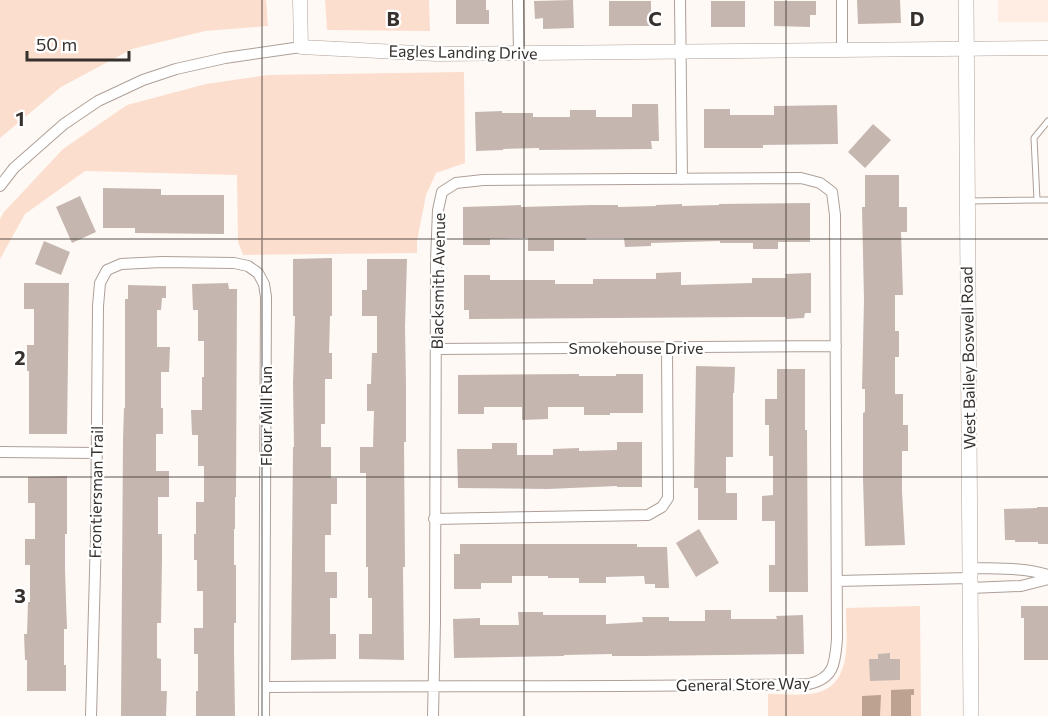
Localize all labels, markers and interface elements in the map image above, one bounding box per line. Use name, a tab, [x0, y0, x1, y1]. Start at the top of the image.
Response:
text: B	[386, 6, 400, 30]
text: C	[648, 6, 662, 30]
text: D	[910, 6, 924, 30]
scale bar	[27, 24, 129, 62]
text: 50 m	[36, 33, 77, 55]
street label: Eagles Landing Drive	[388, 41, 538, 62]
text: 1	[15, 106, 25, 130]
street label: Blacksmith Avenue	[427, 212, 448, 350]
street label: West Bailey Boswell Road	[956, 266, 979, 450]
street label: Smokehouse Drive	[569, 338, 703, 357]
text: 2	[14, 345, 26, 369]
street label: Flour Mill Run	[256, 366, 275, 466]
street label: Frontiersman Trail	[85, 426, 106, 558]
text: 3	[14, 583, 26, 607]
street label: General Store Way	[676, 673, 810, 694]

